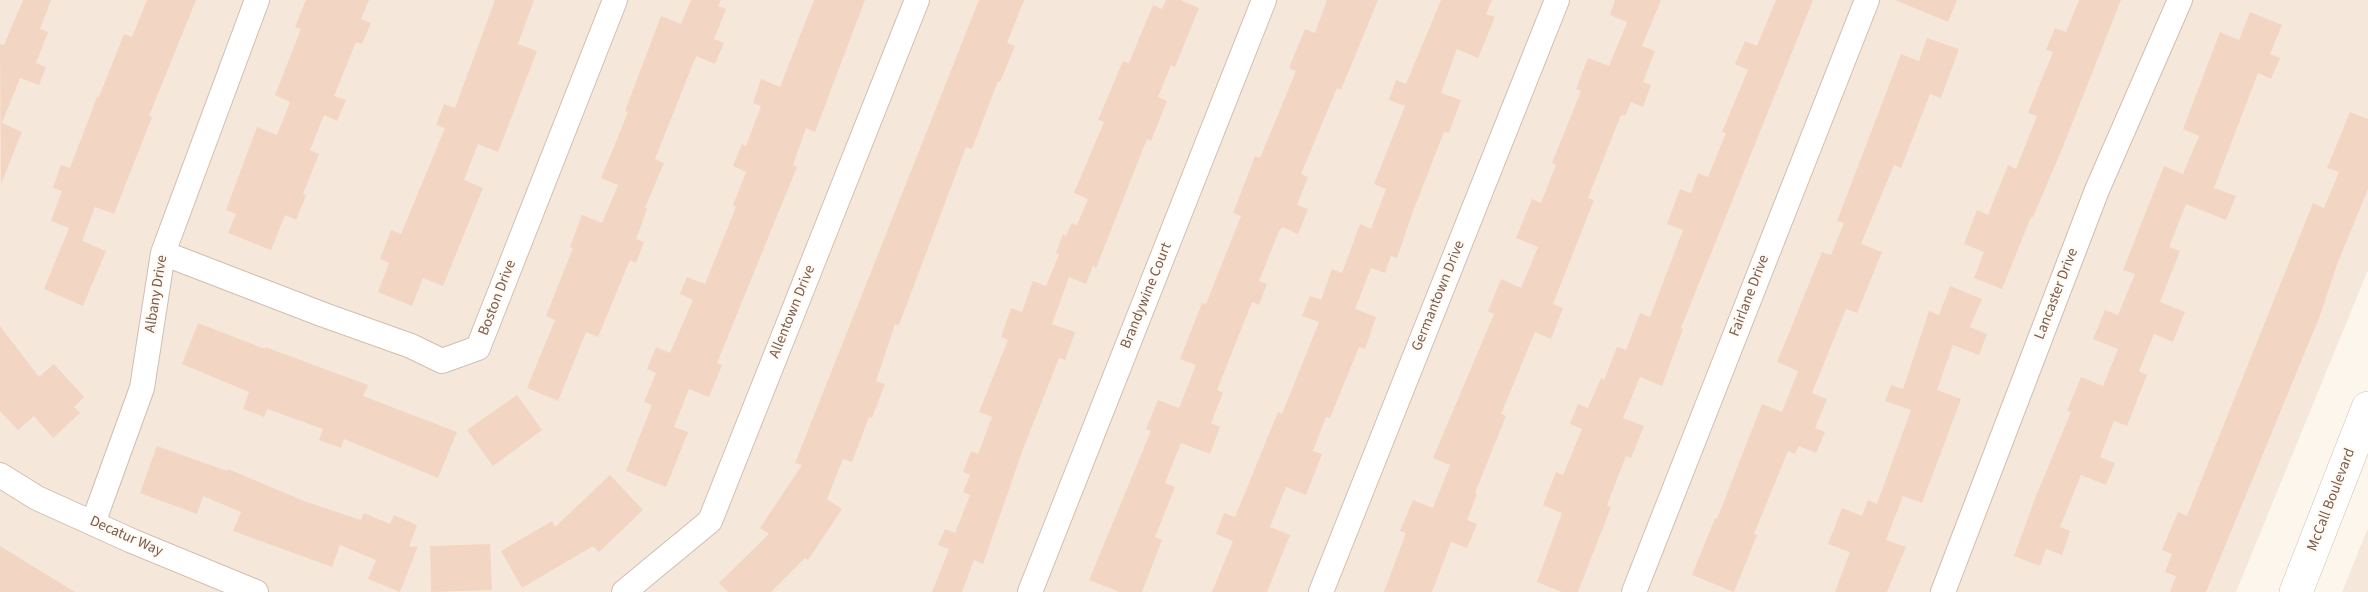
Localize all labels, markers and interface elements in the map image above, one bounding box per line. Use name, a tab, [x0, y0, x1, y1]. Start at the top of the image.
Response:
street label: Germantown Drive	[1409, 238, 1469, 354]
street label: Brandywine Court	[1117, 240, 1177, 352]
street label: Lancaster Drive	[2031, 246, 2083, 342]
street label: Fairlane Drive	[1726, 253, 1774, 339]
street label: Albany Drive	[142, 254, 172, 334]
street label: Boston Drive	[475, 258, 521, 338]
street label: Allentown Drive	[766, 263, 820, 361]
street label: McCall Boulevard	[2304, 446, 2360, 554]
street label: Decatur Way	[87, 513, 165, 561]

